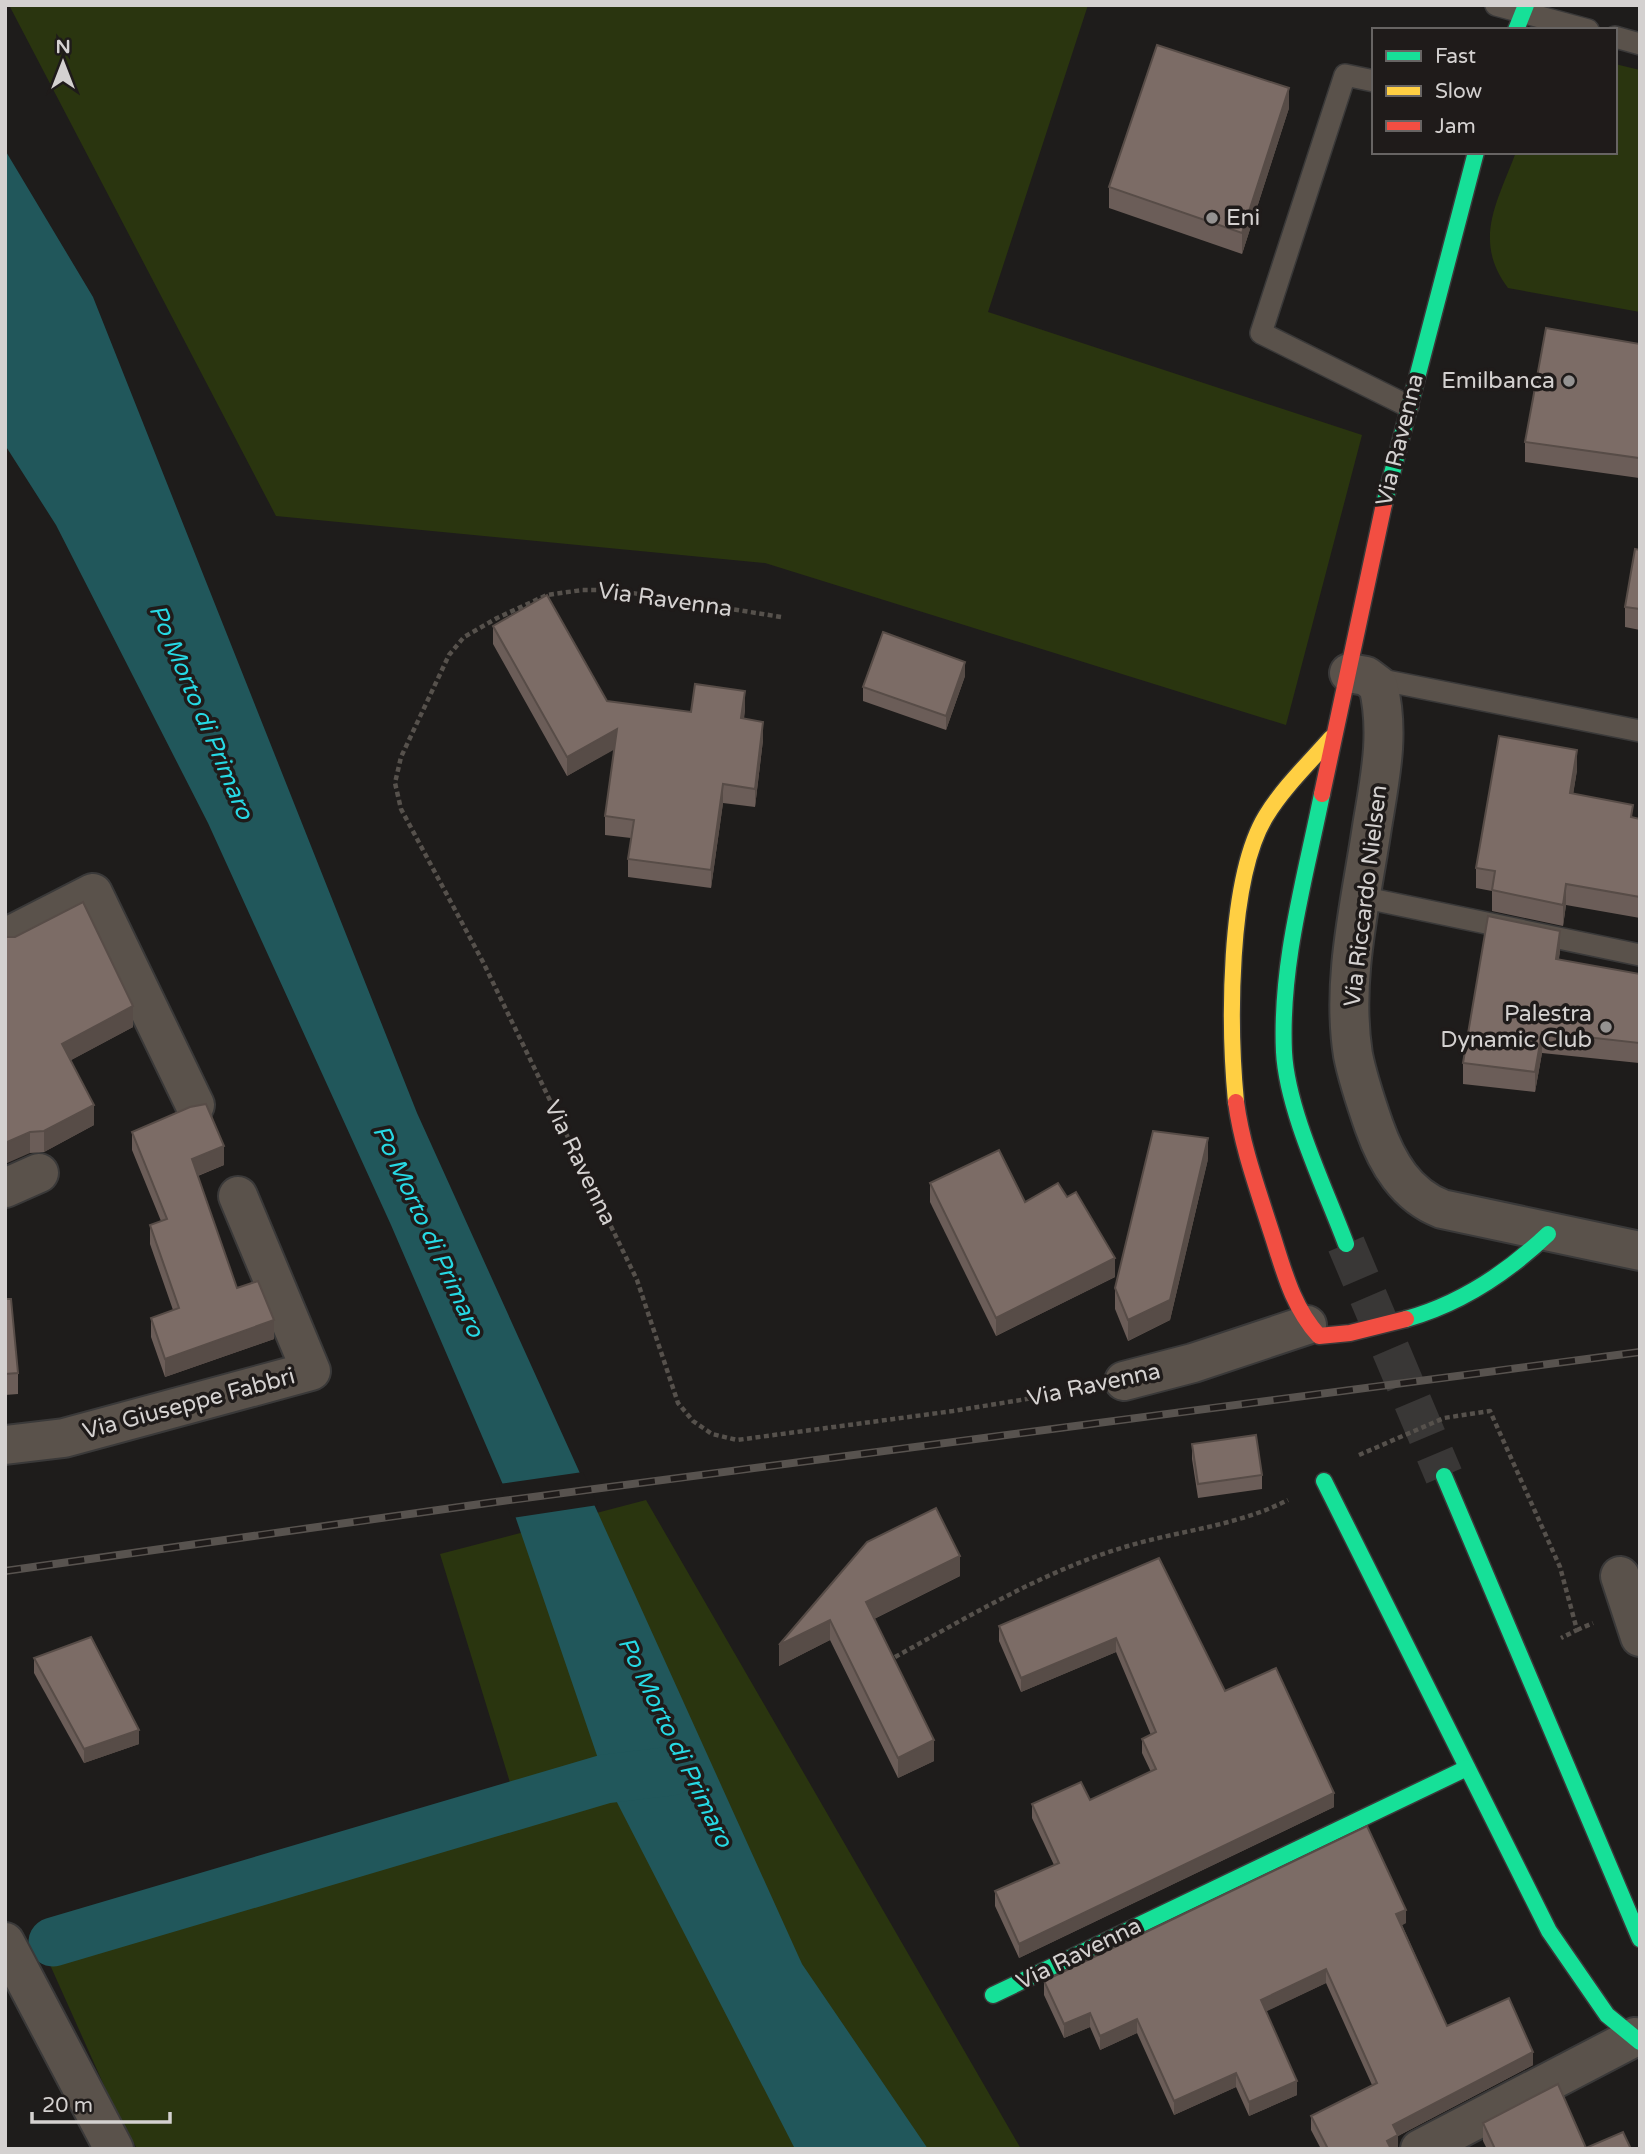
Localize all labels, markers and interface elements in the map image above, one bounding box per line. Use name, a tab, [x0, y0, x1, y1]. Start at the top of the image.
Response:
north arrow	[28, 28, 98, 98]
legend	[1372, 28, 1617, 154]
text: N	[55, 36, 71, 58]
text: Fast	[1435, 44, 1476, 69]
text: Slow	[1435, 79, 1483, 104]
text: Jam	[1435, 114, 1476, 139]
place label: Eni	[1226, 204, 1260, 232]
marker: Eni	[1204, 210, 1220, 226]
place label: Emilbanca	[1441, 367, 1555, 395]
street label: Via Ravenna	[1370, 371, 1430, 509]
marker: Emilbanca	[1561, 373, 1577, 389]
street label: Via Ravenna	[596, 577, 734, 623]
water label: Po Morto di Primaro	[143, 600, 260, 825]
street label: Via Riccardo Nielsen	[1338, 783, 1394, 1009]
place label: Palestra Dynamic Club	[1440, 1000, 1592, 1054]
marker: Palestra Dynamic Club	[1598, 1019, 1614, 1035]
street label: Via Ravenna	[538, 1096, 622, 1230]
water label: Po Morto di Primaro	[366, 1120, 490, 1343]
street label: Via Ravenna	[1025, 1357, 1163, 1413]
street label: Via Giuseppe Fabbri	[80, 1362, 298, 1446]
water label: Po Morto di Primaro	[611, 1632, 739, 1853]
street label: Via Ravenna	[1012, 1912, 1146, 1996]
scale bar	[32, 2080, 170, 2124]
text: 20 m	[42, 2093, 93, 2118]

